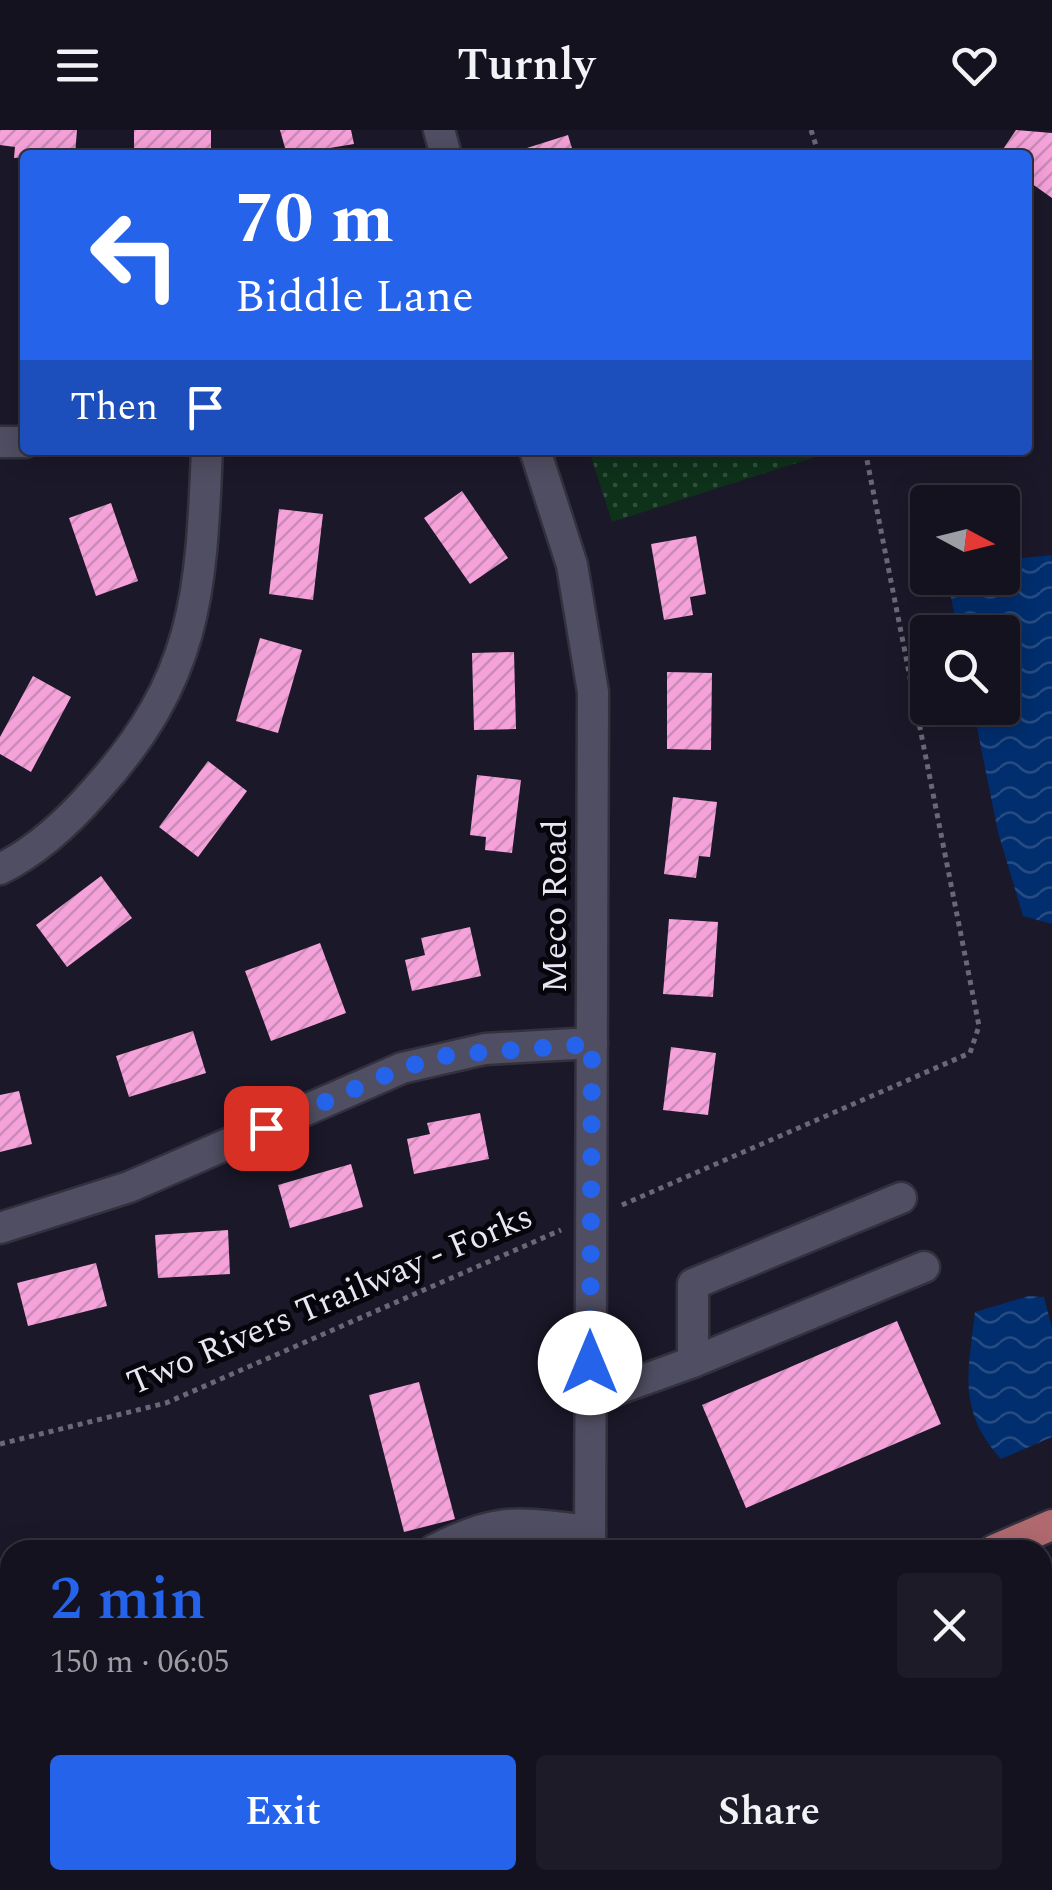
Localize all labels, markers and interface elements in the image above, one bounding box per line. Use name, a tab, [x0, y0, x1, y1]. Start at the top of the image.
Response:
text: Turnly	[457, 31, 595, 100]
icon: menu	[50, 38, 105, 93]
icon: heart	[947, 38, 1002, 93]
text: 70 m	[235, 167, 394, 273]
icon: left	[70, 190, 200, 320]
text: Biddle Lane	[235, 263, 474, 332]
text: Then	[70, 379, 158, 437]
icon: arrive	[178, 380, 233, 435]
north arrow	[910, 485, 1020, 595]
map controls	[910, 485, 1020, 725]
button: search	[910, 615, 1020, 725]
street label: Meco Road	[529, 819, 582, 993]
pin	[224, 1086, 309, 1171]
icon: arrive	[239, 1101, 294, 1156]
street label: Two Rivers Trailway - Forks	[119, 1190, 541, 1410]
position arrow	[538, 1311, 642, 1415]
text: 2 min	[50, 1554, 206, 1646]
button: close	[897, 1573, 1002, 1678]
text: 150 m · 06:05	[50, 1638, 230, 1687]
button: Exit	[50, 1755, 516, 1870]
button: Share	[536, 1755, 1002, 1870]

